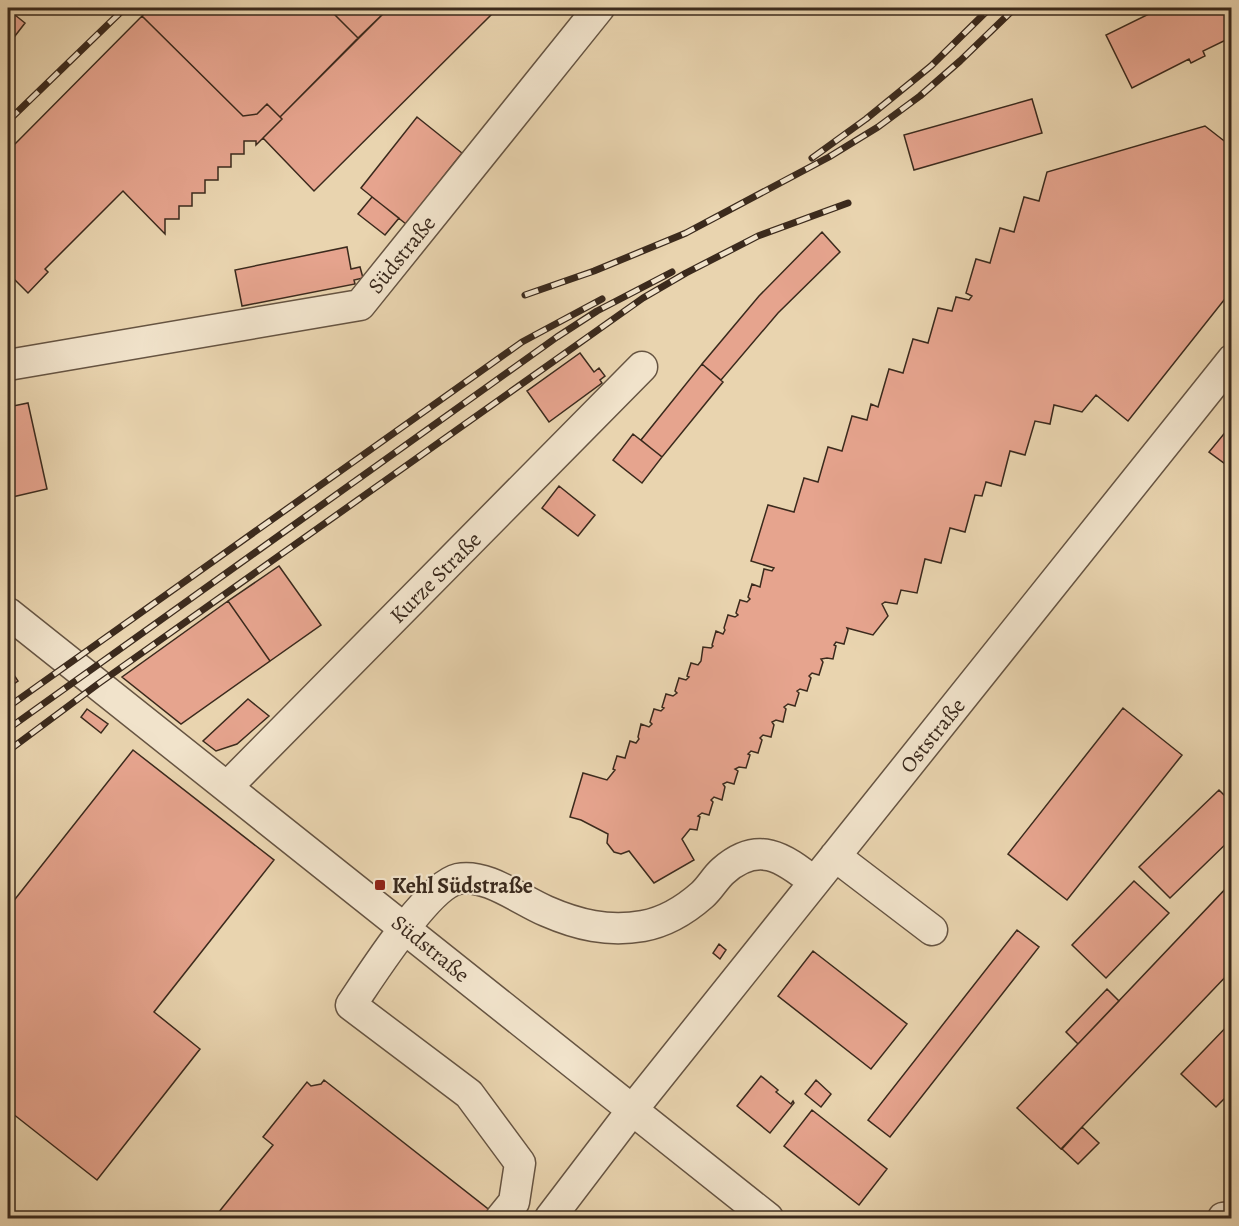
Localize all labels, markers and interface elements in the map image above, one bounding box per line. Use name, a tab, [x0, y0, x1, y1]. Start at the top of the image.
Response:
street label: Südstraße	[361, 209, 443, 300]
street label: Kurze Straße	[383, 525, 488, 630]
street label: Oststraße	[893, 692, 972, 780]
place label: Kehl Südstraße	[392, 871, 533, 901]
marker: Kehl Südstraße	[373, 878, 387, 892]
street label: Südstraße	[385, 908, 476, 990]

